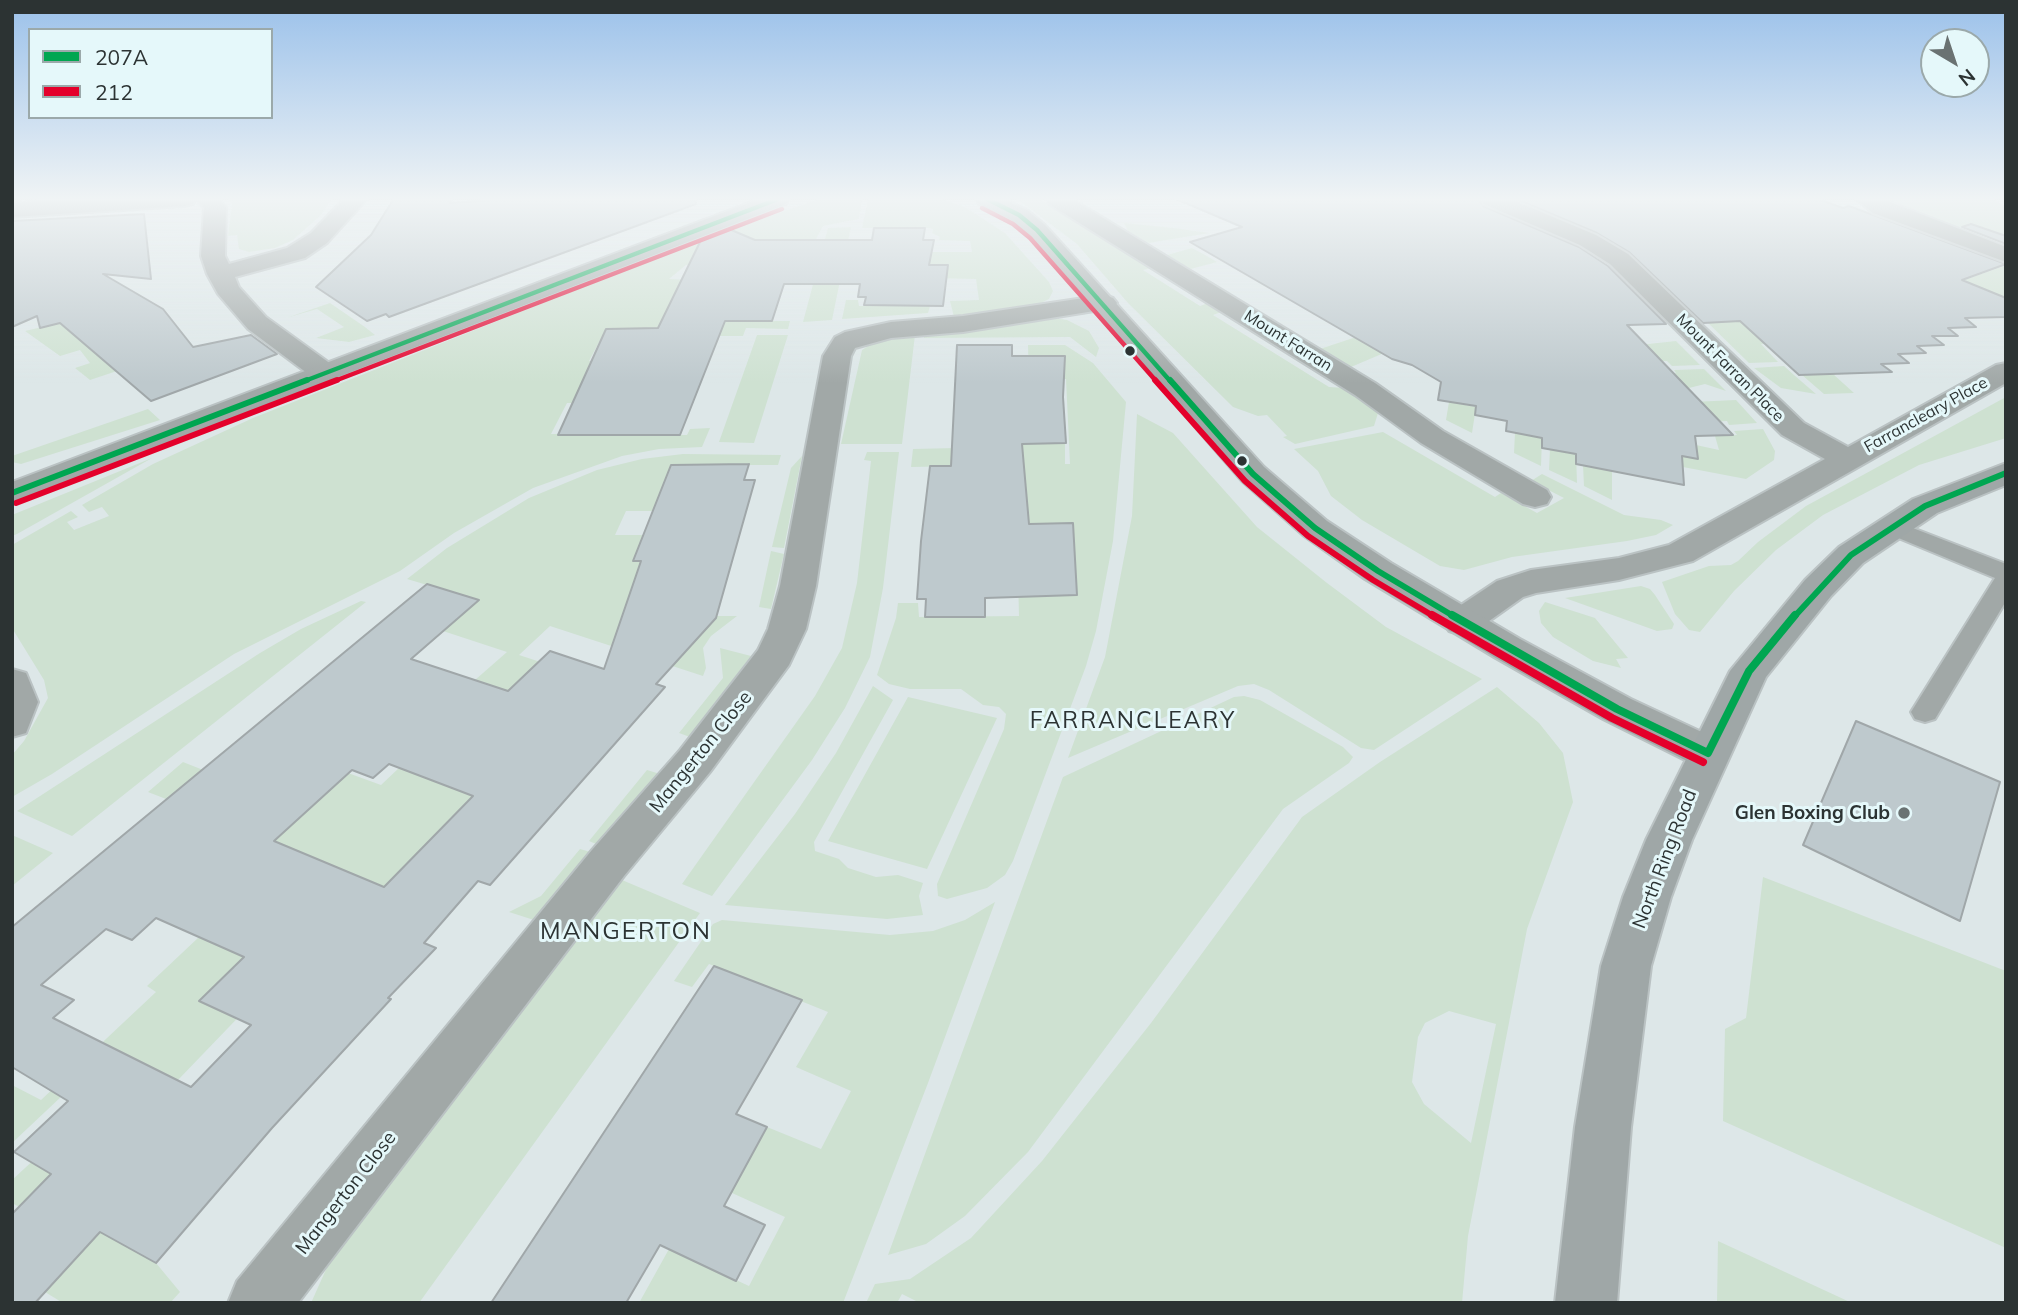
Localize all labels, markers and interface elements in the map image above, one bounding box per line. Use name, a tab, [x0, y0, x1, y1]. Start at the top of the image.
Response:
legend	[28, 28, 273, 119]
north arrow	[1920, 28, 1990, 98]
text: 207A	[95, 44, 148, 70]
text: N	[1954, 64, 1980, 92]
text: 212	[95, 79, 133, 105]
street label: Mount Farran	[1240, 306, 1336, 376]
street label: Mount Farran Place	[1672, 310, 1788, 426]
unlabelled marker	[1123, 344, 1137, 358]
street label: Farrancleary Place	[1861, 373, 1991, 457]
unlabelled marker	[1235, 454, 1249, 468]
street label: Mangerton Close	[645, 687, 757, 817]
district label: FARRANCLEARY	[1031, 707, 1235, 735]
street label: North Ring Road	[1628, 786, 1702, 932]
place label: Glen Boxing Club	[1735, 802, 1890, 824]
marker: Glen Boxing Club	[1896, 805, 1912, 821]
district label: MANGERTON	[541, 918, 711, 946]
street label: Mangerton Close	[291, 1127, 401, 1259]

